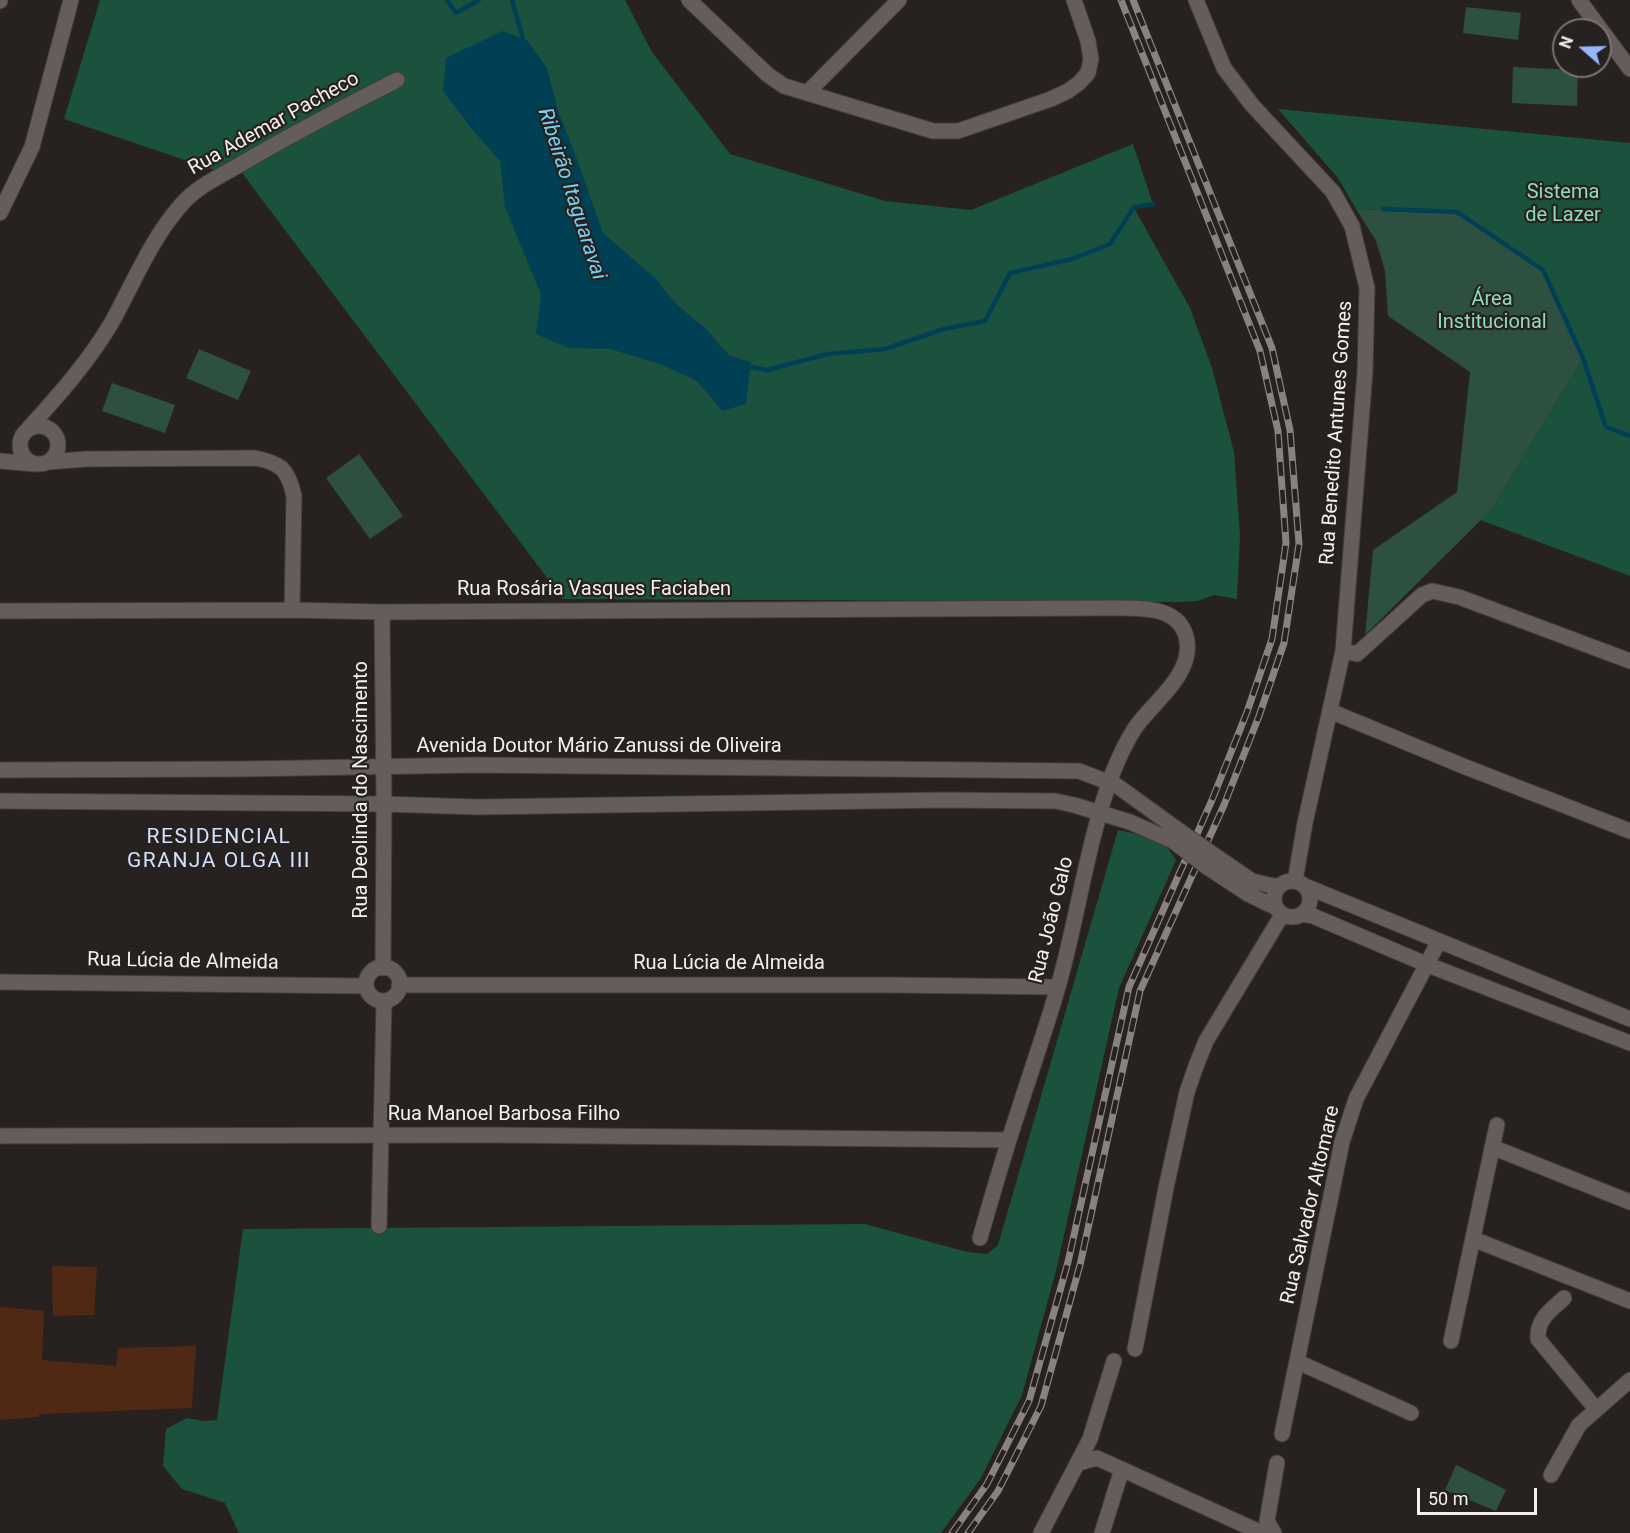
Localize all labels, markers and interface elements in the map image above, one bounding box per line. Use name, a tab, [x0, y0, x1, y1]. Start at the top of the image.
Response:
north arrow	[1552, 18, 1612, 78]
text: N	[1556, 34, 1577, 51]
street label: Rua Ademar Pacheco	[184, 67, 364, 181]
water label: Ribeirão Itaguaravai	[531, 105, 611, 283]
park label: Sistema de Lazer	[1525, 181, 1601, 228]
park label: Área Institucional	[1437, 288, 1547, 335]
street label: Rua Benedito Antunes Gomes	[1316, 300, 1358, 566]
street label: Rua Rosária Vasques Faciaben	[457, 578, 731, 602]
street label: Rua Deolinda do Nascimento	[350, 661, 374, 919]
street label: Avenida Doutor Mário Zanussi de Oliveira	[416, 735, 782, 759]
district label: RESIDENCIAL GRANJA OLGA III	[127, 825, 311, 875]
street label: Rua João Galo	[1025, 854, 1079, 986]
street label: Rua Lúcia de Almeida	[87, 948, 279, 976]
street label: Rua Lúcia de Almeida	[633, 952, 825, 976]
street label: Rua Manoel Barbosa Filho	[388, 1103, 620, 1127]
street label: Rua Salvador Altomare	[1276, 1103, 1346, 1307]
scale bar	[1420, 1476, 1540, 1514]
text: 50 m	[1428, 1488, 1468, 1509]

